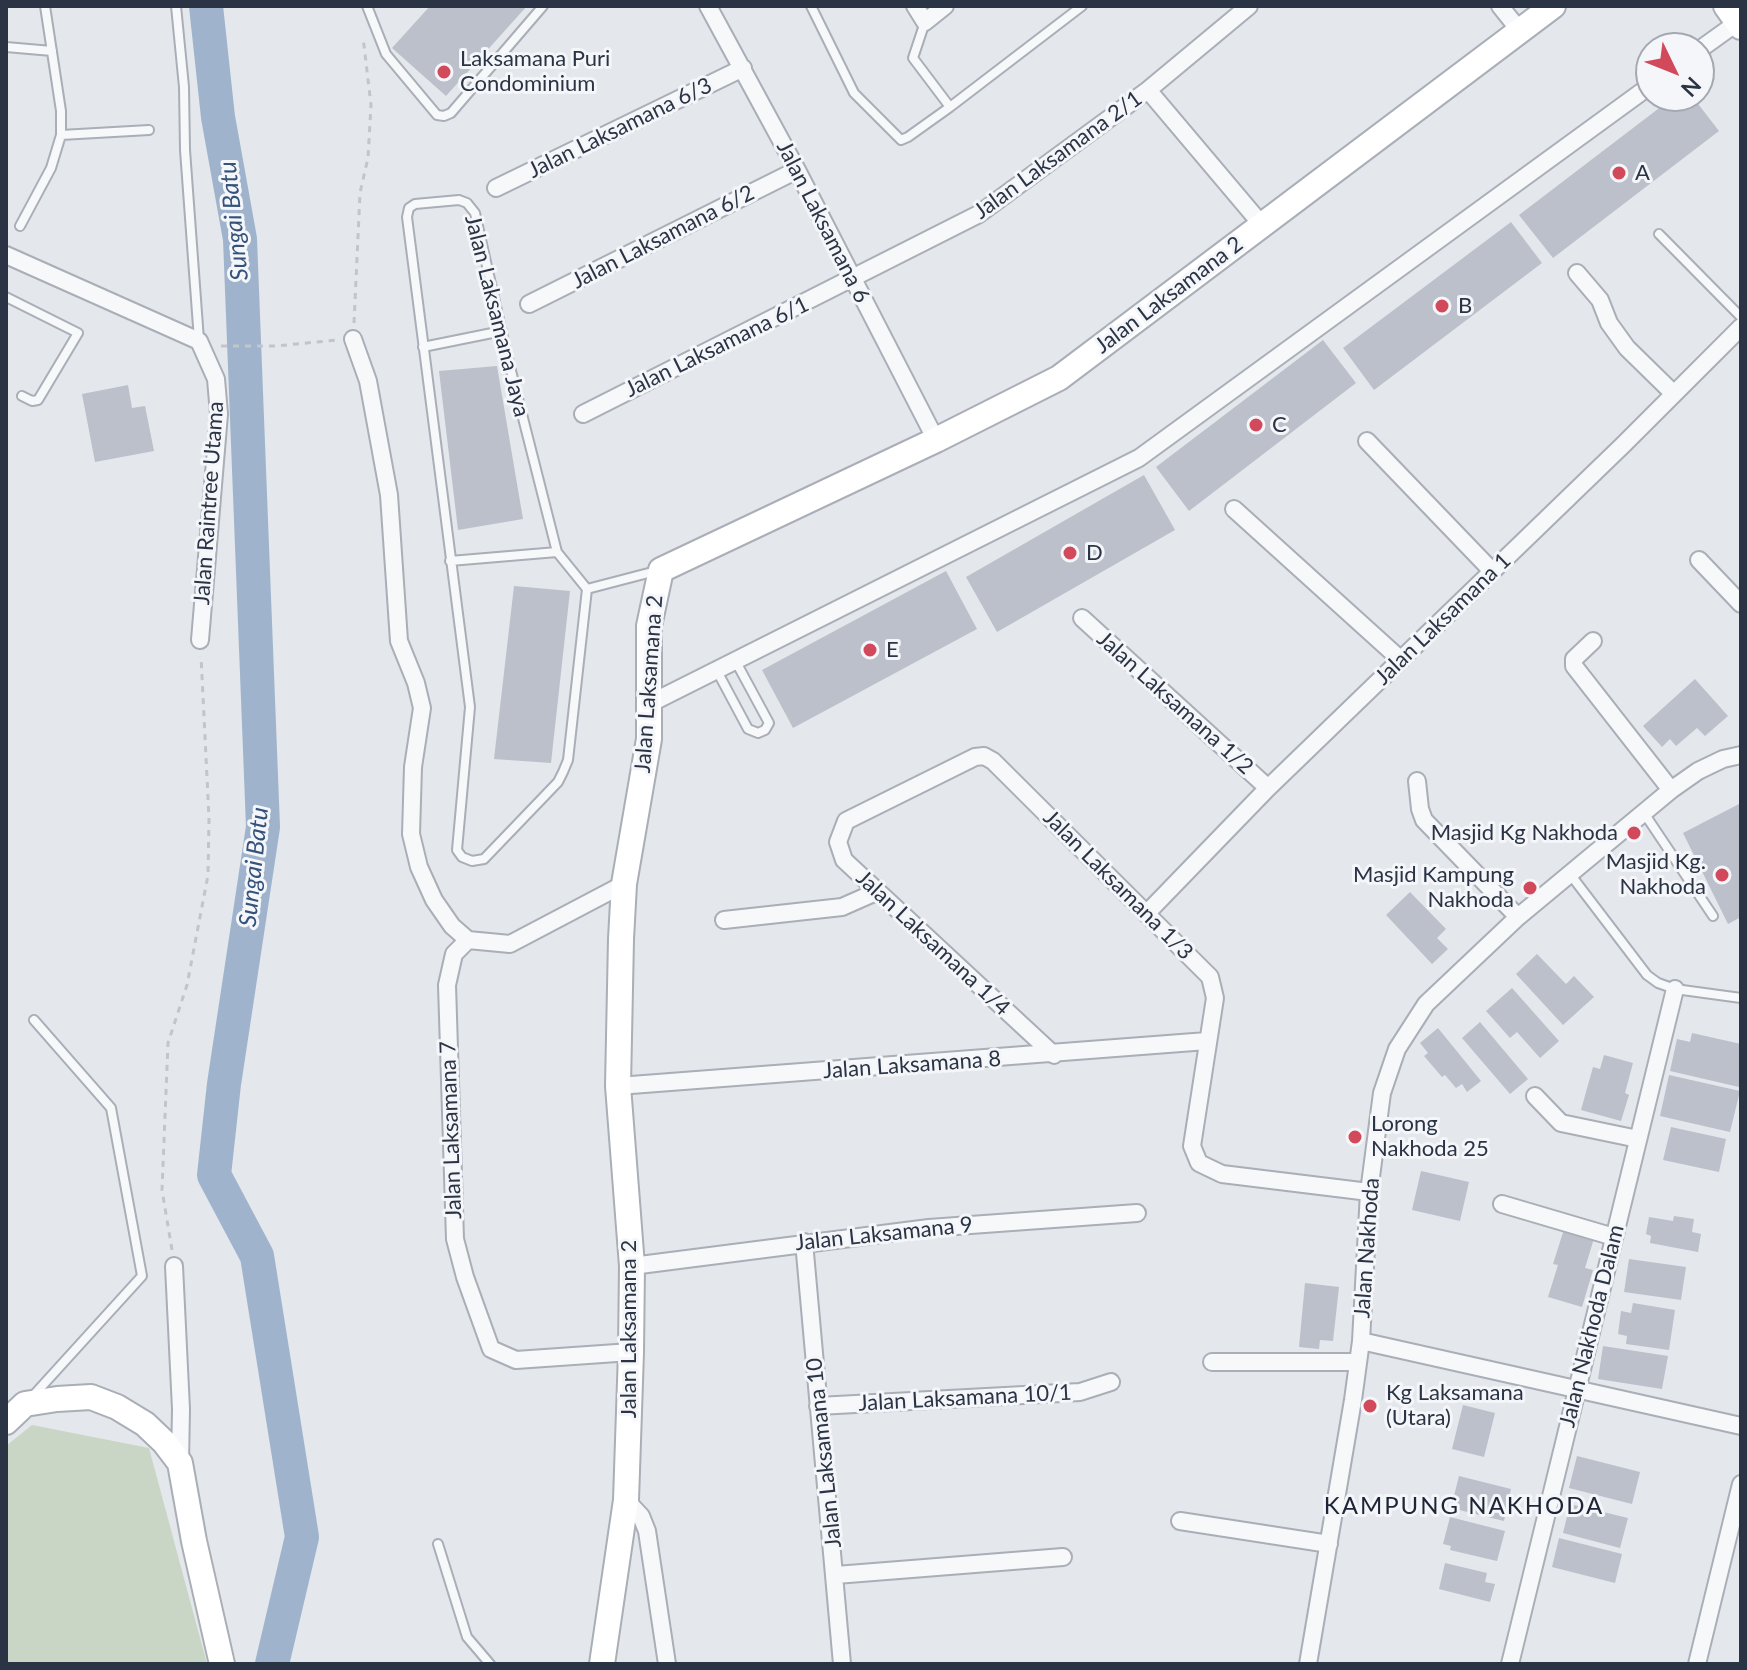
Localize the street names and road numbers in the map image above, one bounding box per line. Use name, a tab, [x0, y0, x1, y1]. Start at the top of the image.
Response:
street label: Jalan Laksamana 6/3	[524, 72, 716, 184]
street label: Jalan Laksamana 2/1	[969, 85, 1147, 225]
street label: Jalan Laksamana 6	[771, 137, 875, 307]
street label: Jalan Laksamana 6/2	[567, 180, 759, 294]
street label: Jalan Laksamana Jaya	[459, 212, 535, 420]
street label: Jalan Laksamana 2	[1090, 231, 1248, 359]
street label: Jalan Laksamana 6/1	[621, 291, 813, 403]
street label: Jalan Raintree Utama	[189, 400, 229, 606]
street label: Jalan Laksamana 1	[1370, 548, 1516, 690]
street label: Jalan Laksamana 2	[630, 594, 668, 774]
street label: Jalan Laksamana 1/2	[1091, 626, 1259, 780]
street label: Jalan Laksamana 1/3	[1038, 805, 1198, 965]
street label: Jalan Laksamana 1/4	[850, 865, 1016, 1021]
street label: Jalan Laksamana 7	[435, 1040, 467, 1220]
street label: Jalan Laksamana 8	[822, 1046, 1002, 1084]
street label: Jalan Nakhoda	[1349, 1177, 1385, 1319]
street label: Jalan Laksamana 9	[794, 1212, 974, 1256]
street label: Jalan Nakhoda Dalam	[1554, 1222, 1630, 1430]
street label: Jalan Laksamana 2	[616, 1240, 642, 1418]
street label: Jalan Laksamana 10	[801, 1357, 847, 1549]
street label: Jalan Laksamana 10/1	[858, 1379, 1072, 1417]

